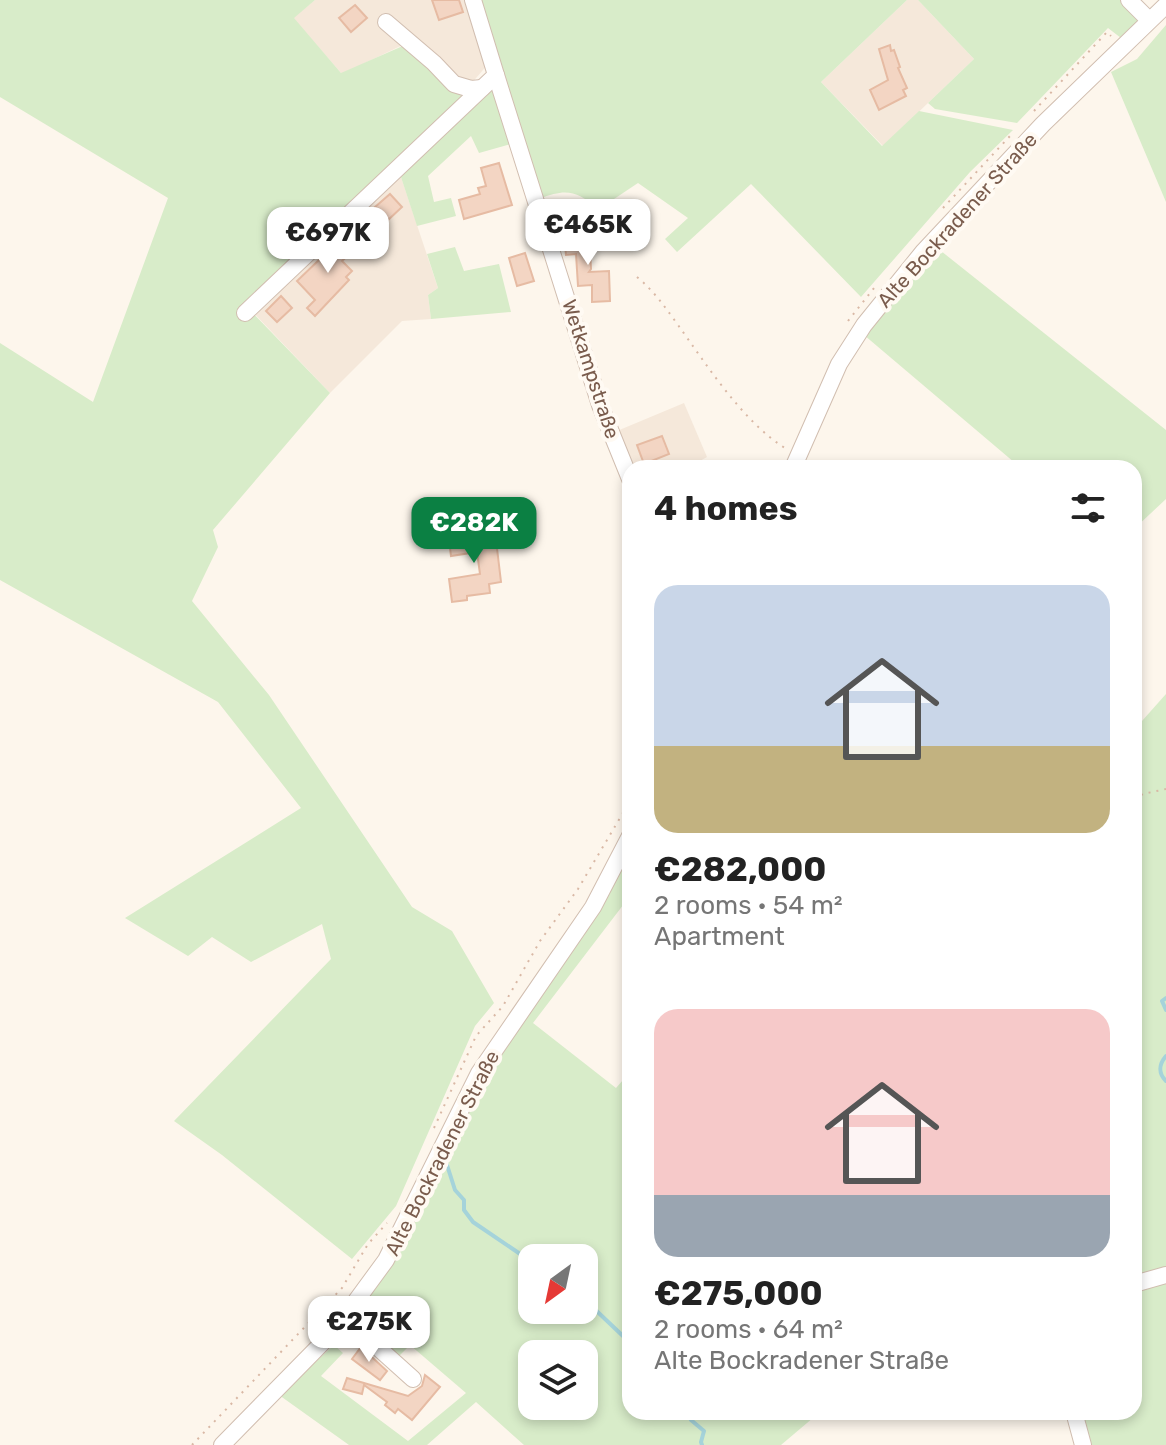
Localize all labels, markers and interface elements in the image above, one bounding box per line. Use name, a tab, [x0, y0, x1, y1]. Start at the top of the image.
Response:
street label: Alte Bockradener Straße	[872, 128, 1042, 312]
pin: €465K	[532, 199, 644, 267]
pin: €697K	[272, 207, 384, 275]
text: €465K	[543, 209, 633, 240]
text: €697K	[285, 217, 371, 248]
street label: Wetkampstraße	[557, 296, 625, 442]
icon: filters	[1066, 486, 1110, 530]
text: 4 homes	[654, 488, 797, 529]
pin: €282K	[418, 497, 530, 565]
text: €282K	[429, 507, 519, 538]
icon: home	[810, 637, 954, 781]
text: €282,000	[654, 849, 826, 890]
text: 2 rooms · 54 m²	[654, 890, 843, 921]
text: Apartment	[654, 921, 785, 952]
street label: Alte Bockradener Straße	[380, 1046, 504, 1260]
icon: home	[810, 1061, 954, 1205]
north arrow	[518, 1244, 598, 1324]
map controls	[518, 1244, 598, 1420]
text: €275,000	[654, 1273, 823, 1314]
pin: €275K	[313, 1296, 425, 1364]
text: €275K	[326, 1306, 412, 1337]
text: 2 rooms · 64 m²	[654, 1314, 843, 1345]
button: layers	[518, 1340, 598, 1420]
text: Alte Bockradener Straße	[654, 1345, 949, 1376]

